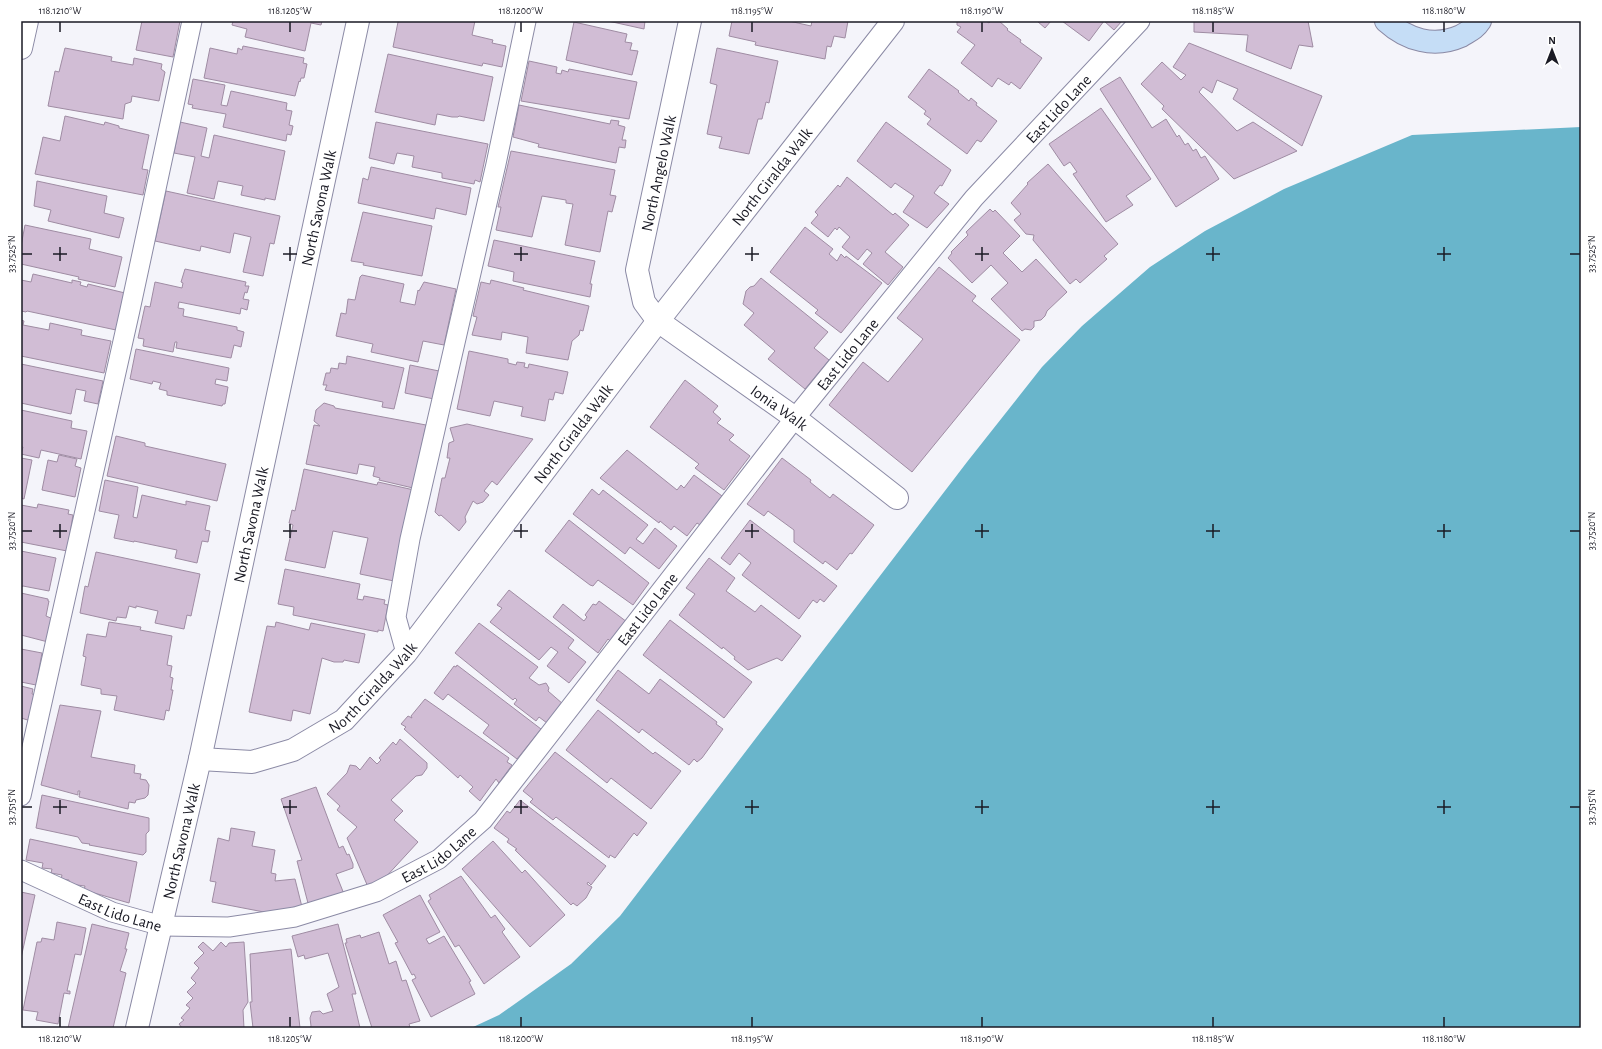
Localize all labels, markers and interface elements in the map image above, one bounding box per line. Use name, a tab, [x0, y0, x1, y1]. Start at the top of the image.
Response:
text: 118.1210°W	[39, 6, 81, 16]
text: 118.1205°W	[268, 6, 312, 16]
text: 118.1200°W	[499, 6, 543, 16]
text: 118.1195°W	[731, 6, 773, 16]
text: 118.1190°W	[961, 6, 1003, 16]
text: 118.1185°W	[1192, 6, 1234, 16]
text: 118.1180°W	[1423, 6, 1465, 16]
north arrow	[1532, 30, 1572, 70]
text: N	[1548, 35, 1556, 46]
street label: East Lido Lane	[1023, 72, 1095, 146]
street label: North Angelo Walk	[639, 113, 679, 233]
street label: North Giralda Walk	[729, 124, 816, 229]
street label: North Savona Walk	[299, 148, 339, 268]
text: 33.7525°N	[7, 235, 17, 273]
text: 33.7525°N	[1587, 235, 1597, 273]
street label: East Lido Lane	[814, 316, 882, 394]
street label: North Giralda Walk	[531, 381, 617, 487]
street label: Ionia Walk	[748, 382, 811, 434]
street label: North Savona Walk	[231, 464, 272, 584]
text: 33.7520°N	[7, 512, 17, 550]
text: 33.7520°N	[1587, 512, 1597, 550]
street label: East Lido Lane	[615, 570, 681, 649]
street label: North Giralda Walk	[326, 639, 421, 736]
street label: North Savona Walk	[160, 781, 203, 901]
text: 33.7515°N	[7, 789, 17, 825]
text: 33.7515°N	[1587, 789, 1597, 825]
street label: East Lido Lane	[399, 823, 479, 886]
street label: East Lido Lane	[76, 891, 163, 935]
text: 118.1210°W	[39, 1034, 81, 1044]
text: 118.1205°W	[268, 1034, 312, 1044]
text: 118.1200°W	[499, 1034, 543, 1044]
text: 118.1195°W	[731, 1034, 773, 1044]
text: 118.1190°W	[961, 1034, 1003, 1044]
text: 118.1185°W	[1192, 1034, 1234, 1044]
text: 118.1180°W	[1423, 1034, 1465, 1044]

